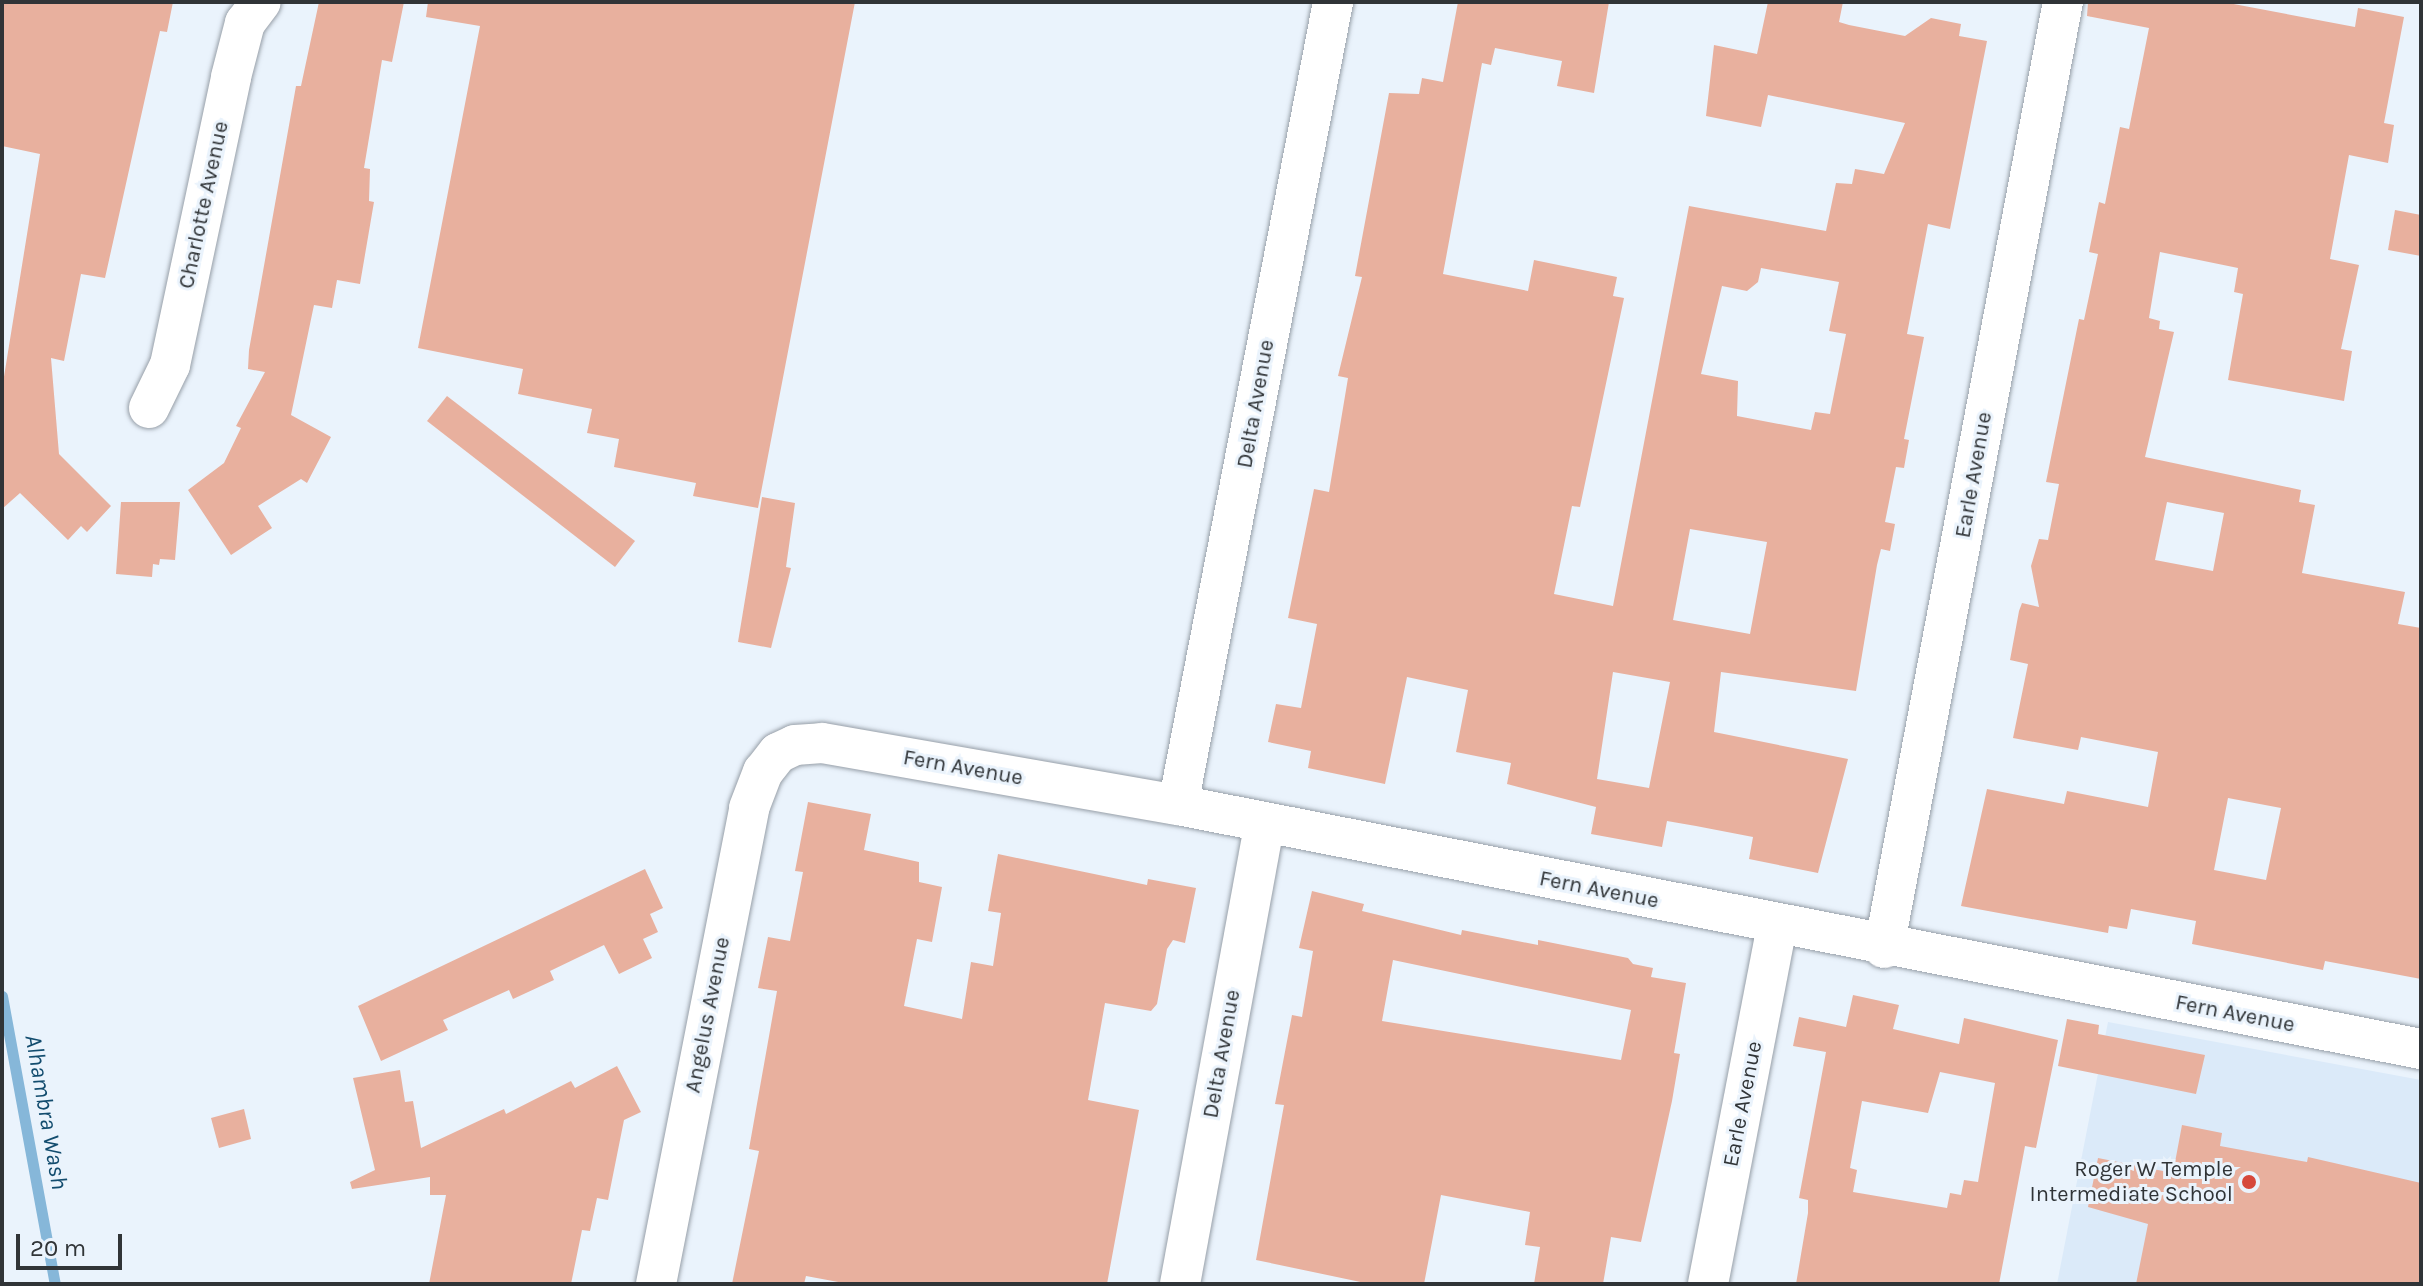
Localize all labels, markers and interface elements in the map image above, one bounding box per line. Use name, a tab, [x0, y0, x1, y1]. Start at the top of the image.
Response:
street label: Charlotte Avenue	[173, 119, 235, 291]
street label: Delta Avenue	[1232, 338, 1280, 470]
street label: Earle Avenue	[1950, 410, 1998, 540]
street label: Fern Avenue	[901, 744, 1025, 792]
street label: Fern Avenue	[1537, 865, 1661, 915]
street label: Angelus Avenue	[680, 935, 736, 1095]
street label: Delta Avenue	[1198, 988, 1246, 1120]
street label: Fern Avenue	[2173, 989, 2297, 1039]
water label: Alhambra Wash	[18, 1032, 74, 1192]
street label: Earle Avenue	[1718, 1039, 1768, 1169]
place label: Roger W Temple Intermediate School	[2030, 1156, 2233, 1208]
marker: Roger W Temple Intermediate School	[2240, 1173, 2258, 1191]
scale bar	[20, 1218, 126, 1268]
text: 20 m	[30, 1234, 86, 1262]

